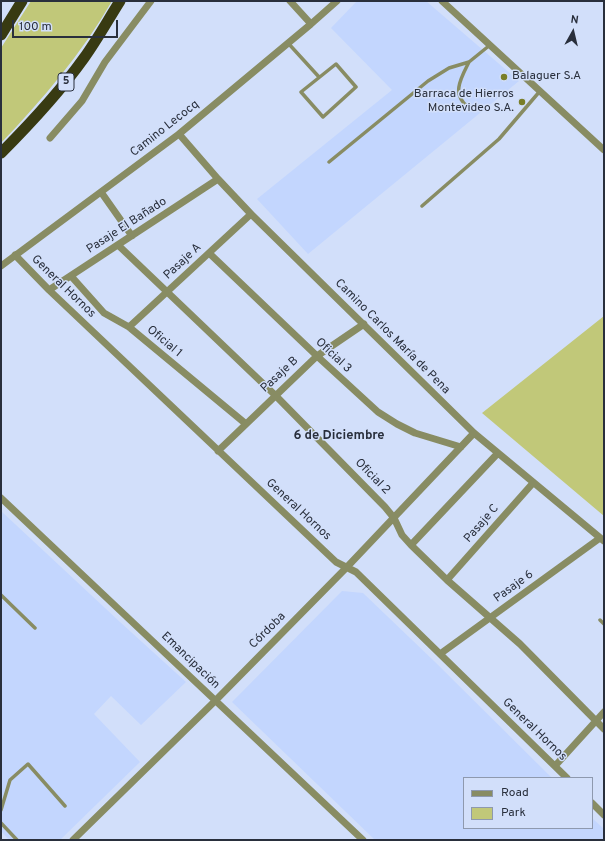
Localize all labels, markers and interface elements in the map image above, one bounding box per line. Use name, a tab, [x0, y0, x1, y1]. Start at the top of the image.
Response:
scale bar	[14, 12, 120, 38]
north arrow	[553, 12, 593, 52]
text: N	[570, 13, 580, 28]
text: 100 m	[19, 19, 52, 35]
place label: Balaguer S.A	[512, 70, 581, 84]
marker: Balaguer S.A	[499, 72, 509, 82]
road number: 5	[58, 73, 74, 91]
place label: Barraca de Hierros Montevideo S.A.	[414, 88, 514, 116]
marker: Barraca de Hierros Montevideo S.A.	[517, 97, 527, 107]
street label: Camino Lecocq	[128, 98, 202, 160]
street label: Pasaje El Bañado	[84, 195, 170, 257]
street label: Pasaje A	[161, 241, 205, 283]
street label: General Hornos	[28, 253, 98, 321]
street label: Camino Carlos María de Pena	[331, 276, 453, 398]
street label: Oficial 1	[143, 323, 185, 361]
street label: Oficial 3	[312, 336, 354, 376]
street label: Pasaje B	[258, 354, 302, 396]
district label: 6 de Diciembre	[293, 428, 385, 444]
street label: Oficial 2	[351, 456, 393, 498]
street label: General Hornos	[262, 476, 334, 544]
street label: Pasaje C	[462, 502, 502, 546]
street label: Pasaje 6	[491, 568, 537, 606]
street label: Córdoba	[247, 610, 289, 652]
street label: Emancipación	[158, 630, 222, 692]
street label: General Hornos	[499, 696, 569, 764]
legend	[463, 777, 593, 829]
text: Road	[501, 785, 529, 801]
text: Park	[501, 805, 526, 821]

